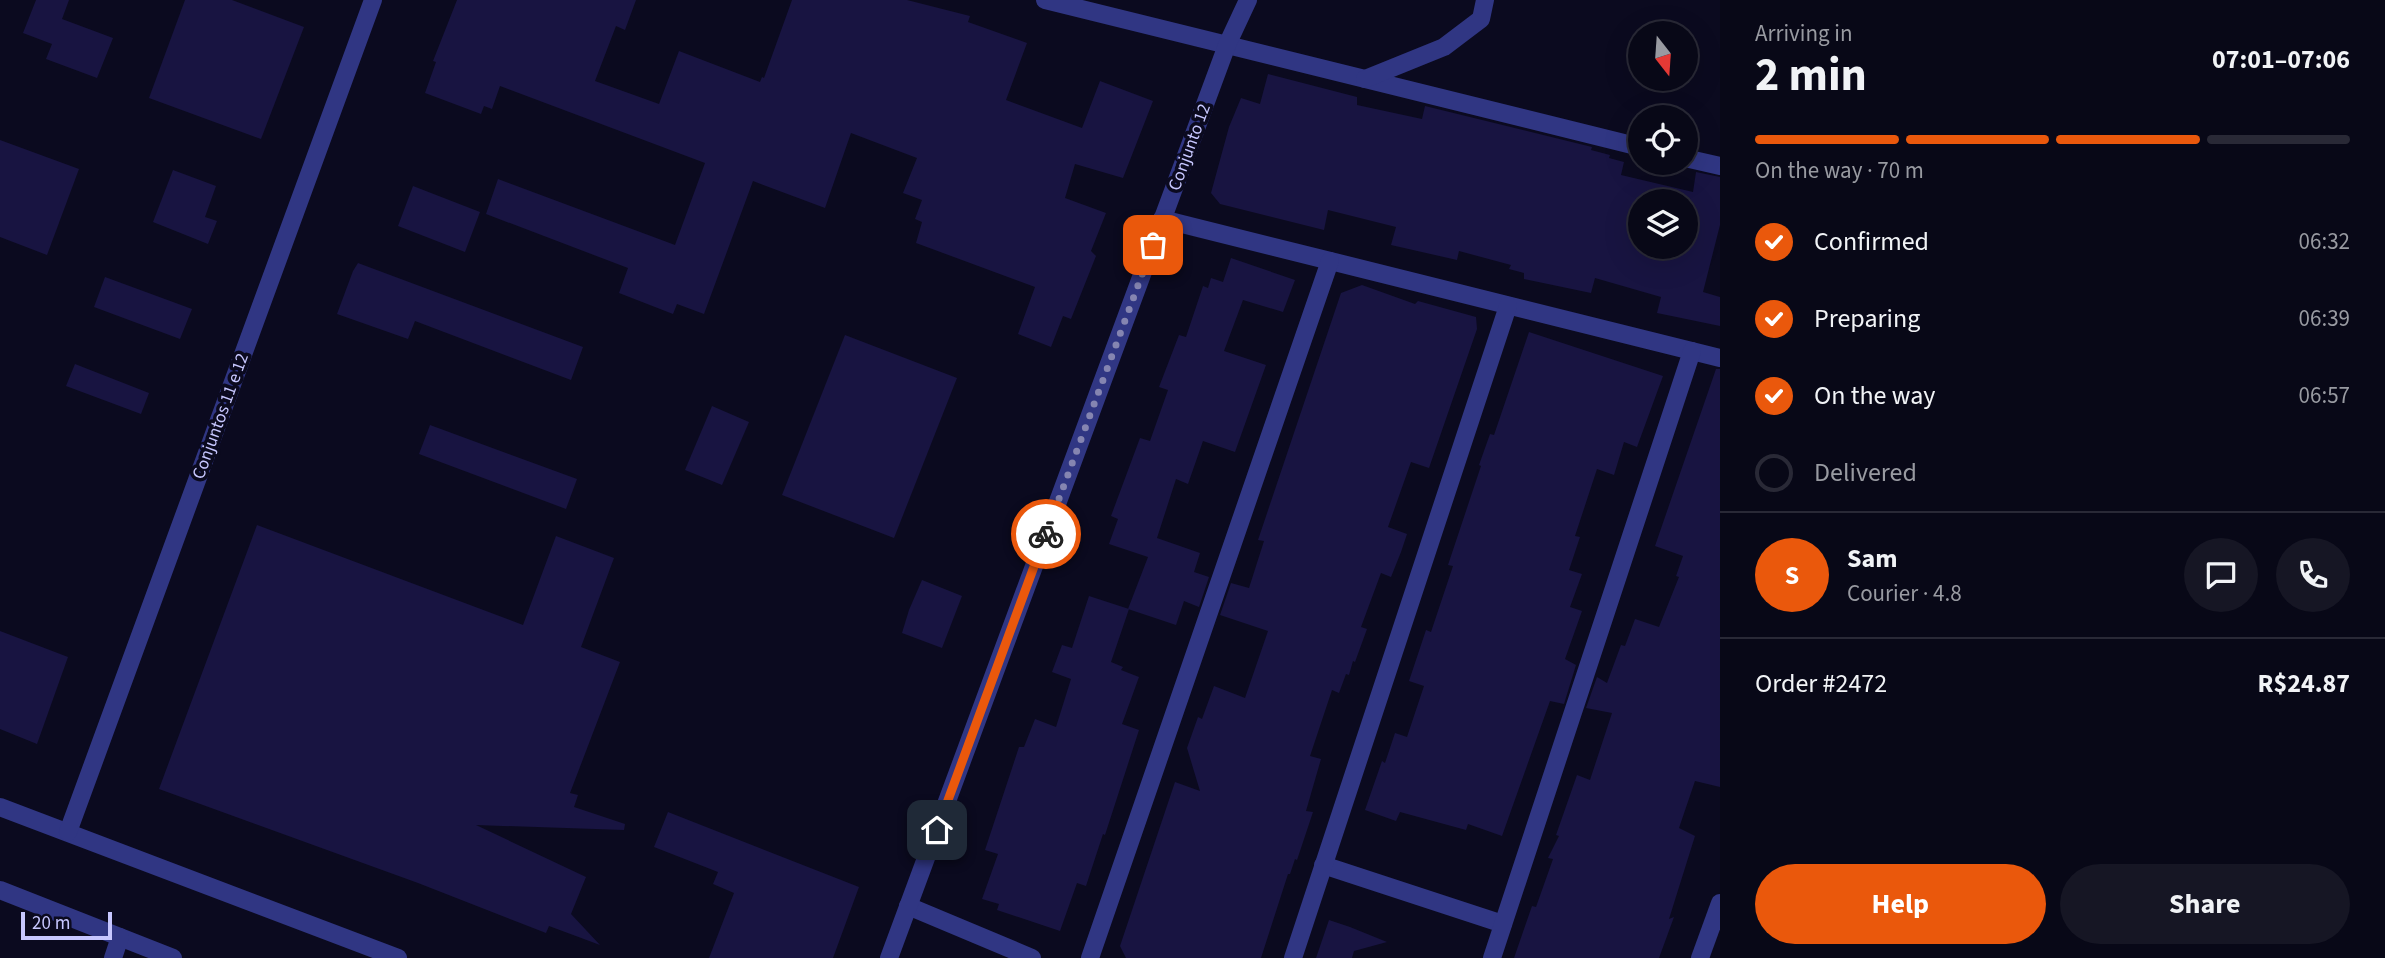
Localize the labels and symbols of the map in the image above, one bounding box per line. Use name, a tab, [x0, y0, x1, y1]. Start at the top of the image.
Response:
north arrow	[1628, 21, 1698, 91]
street label: Conjunto 12	[1162, 100, 1217, 194]
pin	[1123, 215, 1183, 275]
street label: Conjuntos 11 e 12	[186, 350, 255, 483]
courier	[1011, 499, 1081, 569]
pin	[907, 800, 967, 860]
scale bar	[21, 909, 112, 941]

